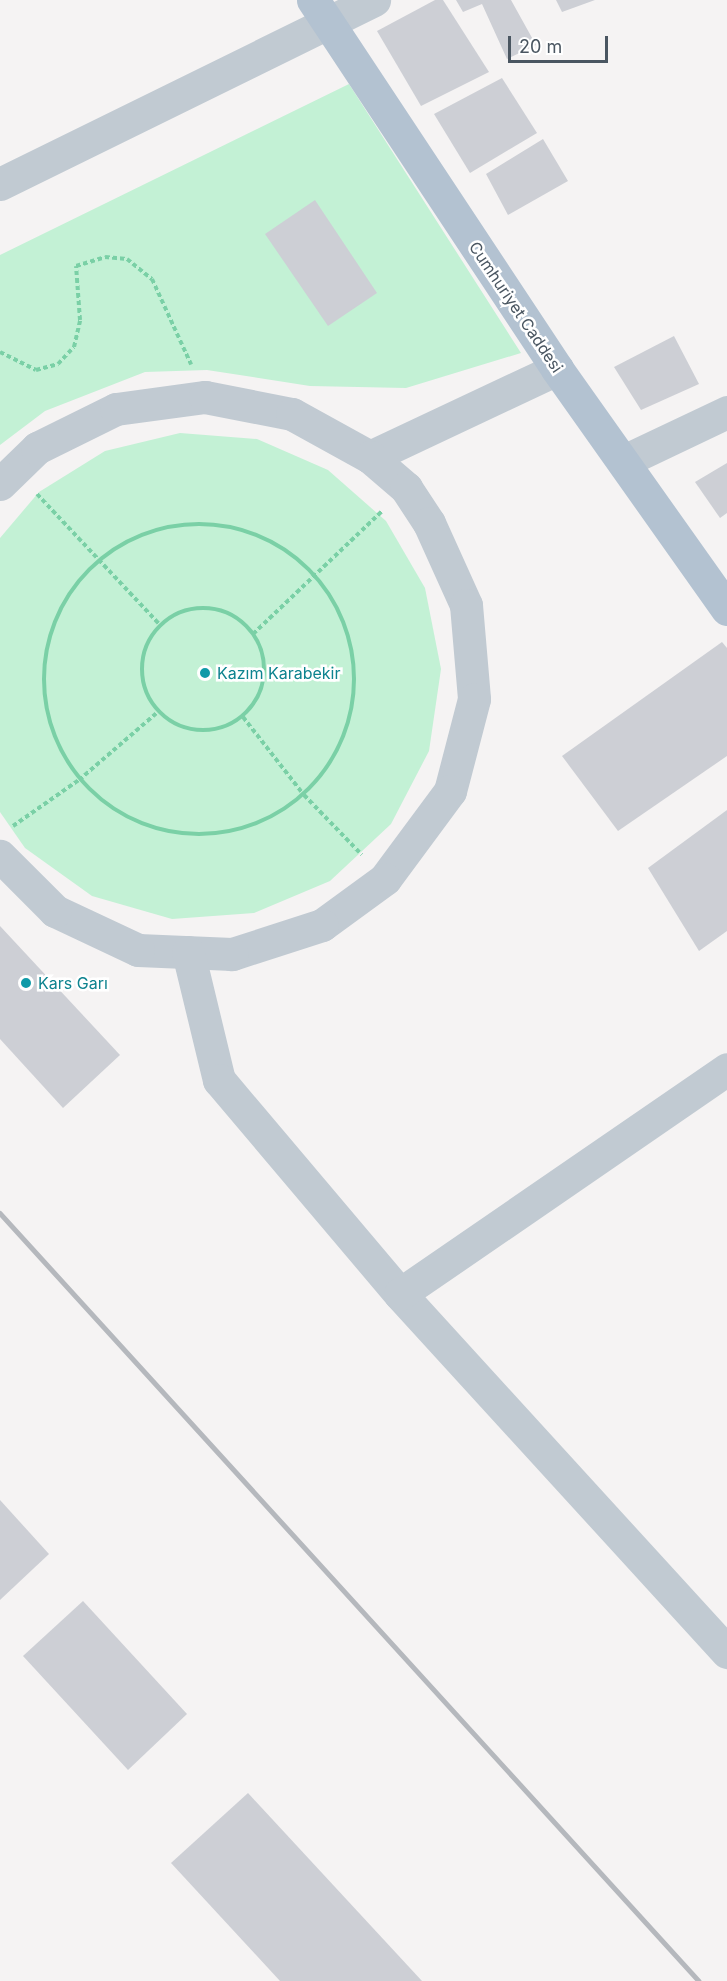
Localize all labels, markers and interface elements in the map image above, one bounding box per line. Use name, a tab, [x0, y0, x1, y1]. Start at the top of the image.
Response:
scale bar	[511, 24, 612, 62]
text: 20 m	[519, 36, 562, 57]
street label: Cumhuriyet Caddesi	[465, 238, 567, 376]
place label: Kazım Karabekir	[217, 663, 341, 683]
marker: Kazım Karabekir	[198, 666, 212, 680]
place label: Kars Garı	[38, 973, 108, 993]
marker: Kars Garı	[19, 976, 33, 990]

